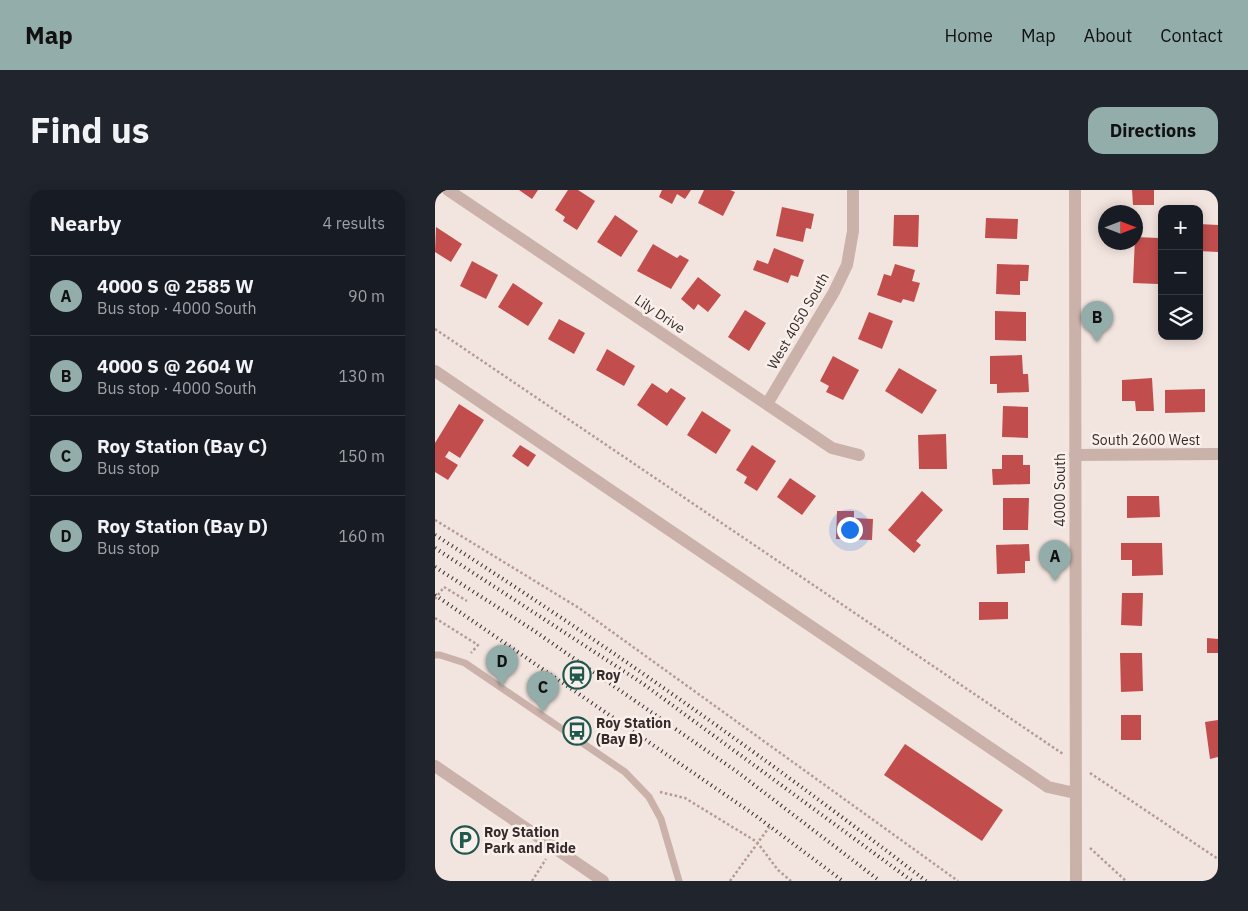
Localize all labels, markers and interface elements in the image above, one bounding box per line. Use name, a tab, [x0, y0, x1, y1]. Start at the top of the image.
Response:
text: Map	[25, 19, 73, 51]
text: Home	[945, 24, 993, 47]
text: Map	[1021, 24, 1056, 47]
text: About	[1084, 24, 1132, 47]
text: Contact	[1160, 24, 1223, 47]
text: Find us	[30, 107, 149, 153]
button: Directions	[1088, 107, 1218, 154]
north arrow	[1098, 205, 1143, 250]
map controls	[1158, 205, 1203, 340]
button: +	[1158, 205, 1203, 250]
text: Nearby	[50, 209, 121, 237]
text: 4 results	[322, 213, 385, 233]
button: −	[1158, 250, 1203, 295]
street label: West 4050 South	[763, 269, 833, 373]
text: 4000 S @ 2585 W	[97, 274, 254, 298]
text: A	[61, 286, 71, 306]
text: 90 m	[348, 286, 385, 306]
street label: Lily Drive	[631, 291, 689, 338]
button: layers	[1158, 295, 1203, 340]
text: Bus stop · 4000 South	[97, 298, 257, 318]
pin: B	[1081, 301, 1113, 342]
text: 4000 S @ 2604 W	[97, 354, 254, 378]
text: B	[61, 366, 71, 386]
text: 130 m	[338, 366, 385, 386]
text: Bus stop · 4000 South	[97, 378, 257, 398]
street label: South 2600 West	[1092, 431, 1200, 449]
text: Roy Station (Bay C)	[97, 434, 267, 458]
text: C	[61, 446, 71, 466]
text: 150 m	[338, 446, 385, 466]
street label: 4000 South	[1051, 453, 1069, 527]
text: Bus stop	[97, 458, 160, 478]
text: Roy Station (Bay D)	[97, 514, 268, 538]
your location	[837, 517, 863, 543]
text: D	[60, 526, 72, 546]
text: 160 m	[338, 526, 385, 546]
text: Bus stop	[97, 538, 160, 558]
pin: A	[1039, 540, 1071, 581]
pin: D	[486, 645, 518, 686]
station icon: Roy	[562, 660, 592, 690]
place label: Roy	[596, 666, 621, 684]
pin: C	[527, 671, 559, 712]
place label: Roy Station (Bay B)	[596, 714, 671, 748]
bus stop icon: Roy Station (Bay B)	[562, 716, 592, 746]
place label: Roy Station Park and Ride	[484, 823, 576, 857]
parking icon: Roy Station Park and Ride	[450, 825, 480, 855]

